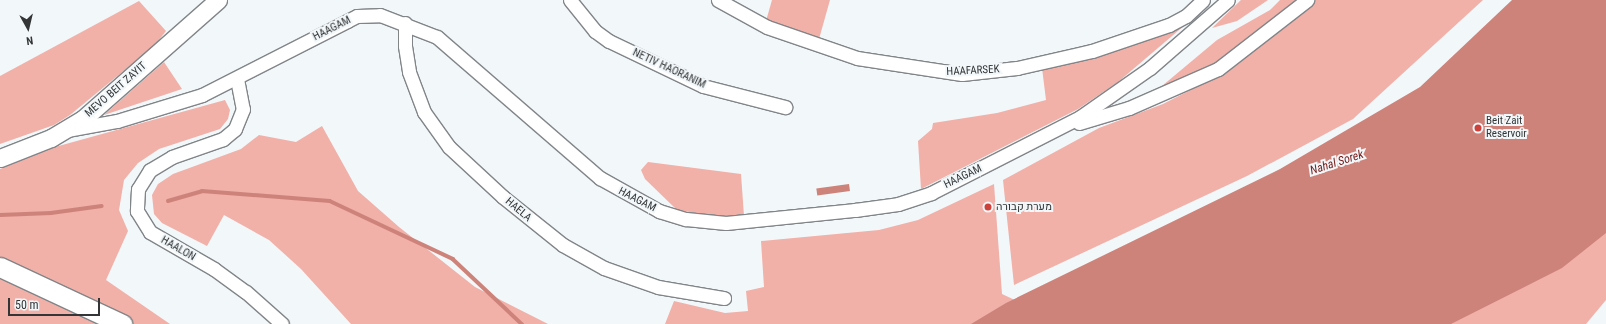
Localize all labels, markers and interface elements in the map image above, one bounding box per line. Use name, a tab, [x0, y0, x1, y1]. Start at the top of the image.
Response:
north arrow	[8, 8, 48, 48]
street label: HAAGAM	[311, 14, 353, 44]
text: N	[25, 33, 34, 47]
street label: NETIV HAORANIM	[630, 46, 708, 92]
street label: MEVO BEIT ZAYIT	[83, 60, 149, 120]
street label: HAAFARSEK	[946, 63, 1000, 79]
place label: Beit Zait Reservoir	[1486, 115, 1527, 141]
marker: Beit Zait Reservoir	[1473, 123, 1483, 133]
water label: Nahal Sorek	[1308, 148, 1366, 178]
street label: HAAGAM	[942, 162, 984, 192]
street label: HAAGAM	[616, 185, 658, 215]
street label: HAELA	[502, 195, 534, 225]
place label: מערת קבורה	[996, 200, 1052, 214]
marker: מערת קבורה	[983, 202, 993, 212]
street label: HAALON	[158, 234, 198, 264]
scale bar	[10, 290, 102, 316]
text: 50 m	[15, 298, 39, 312]

